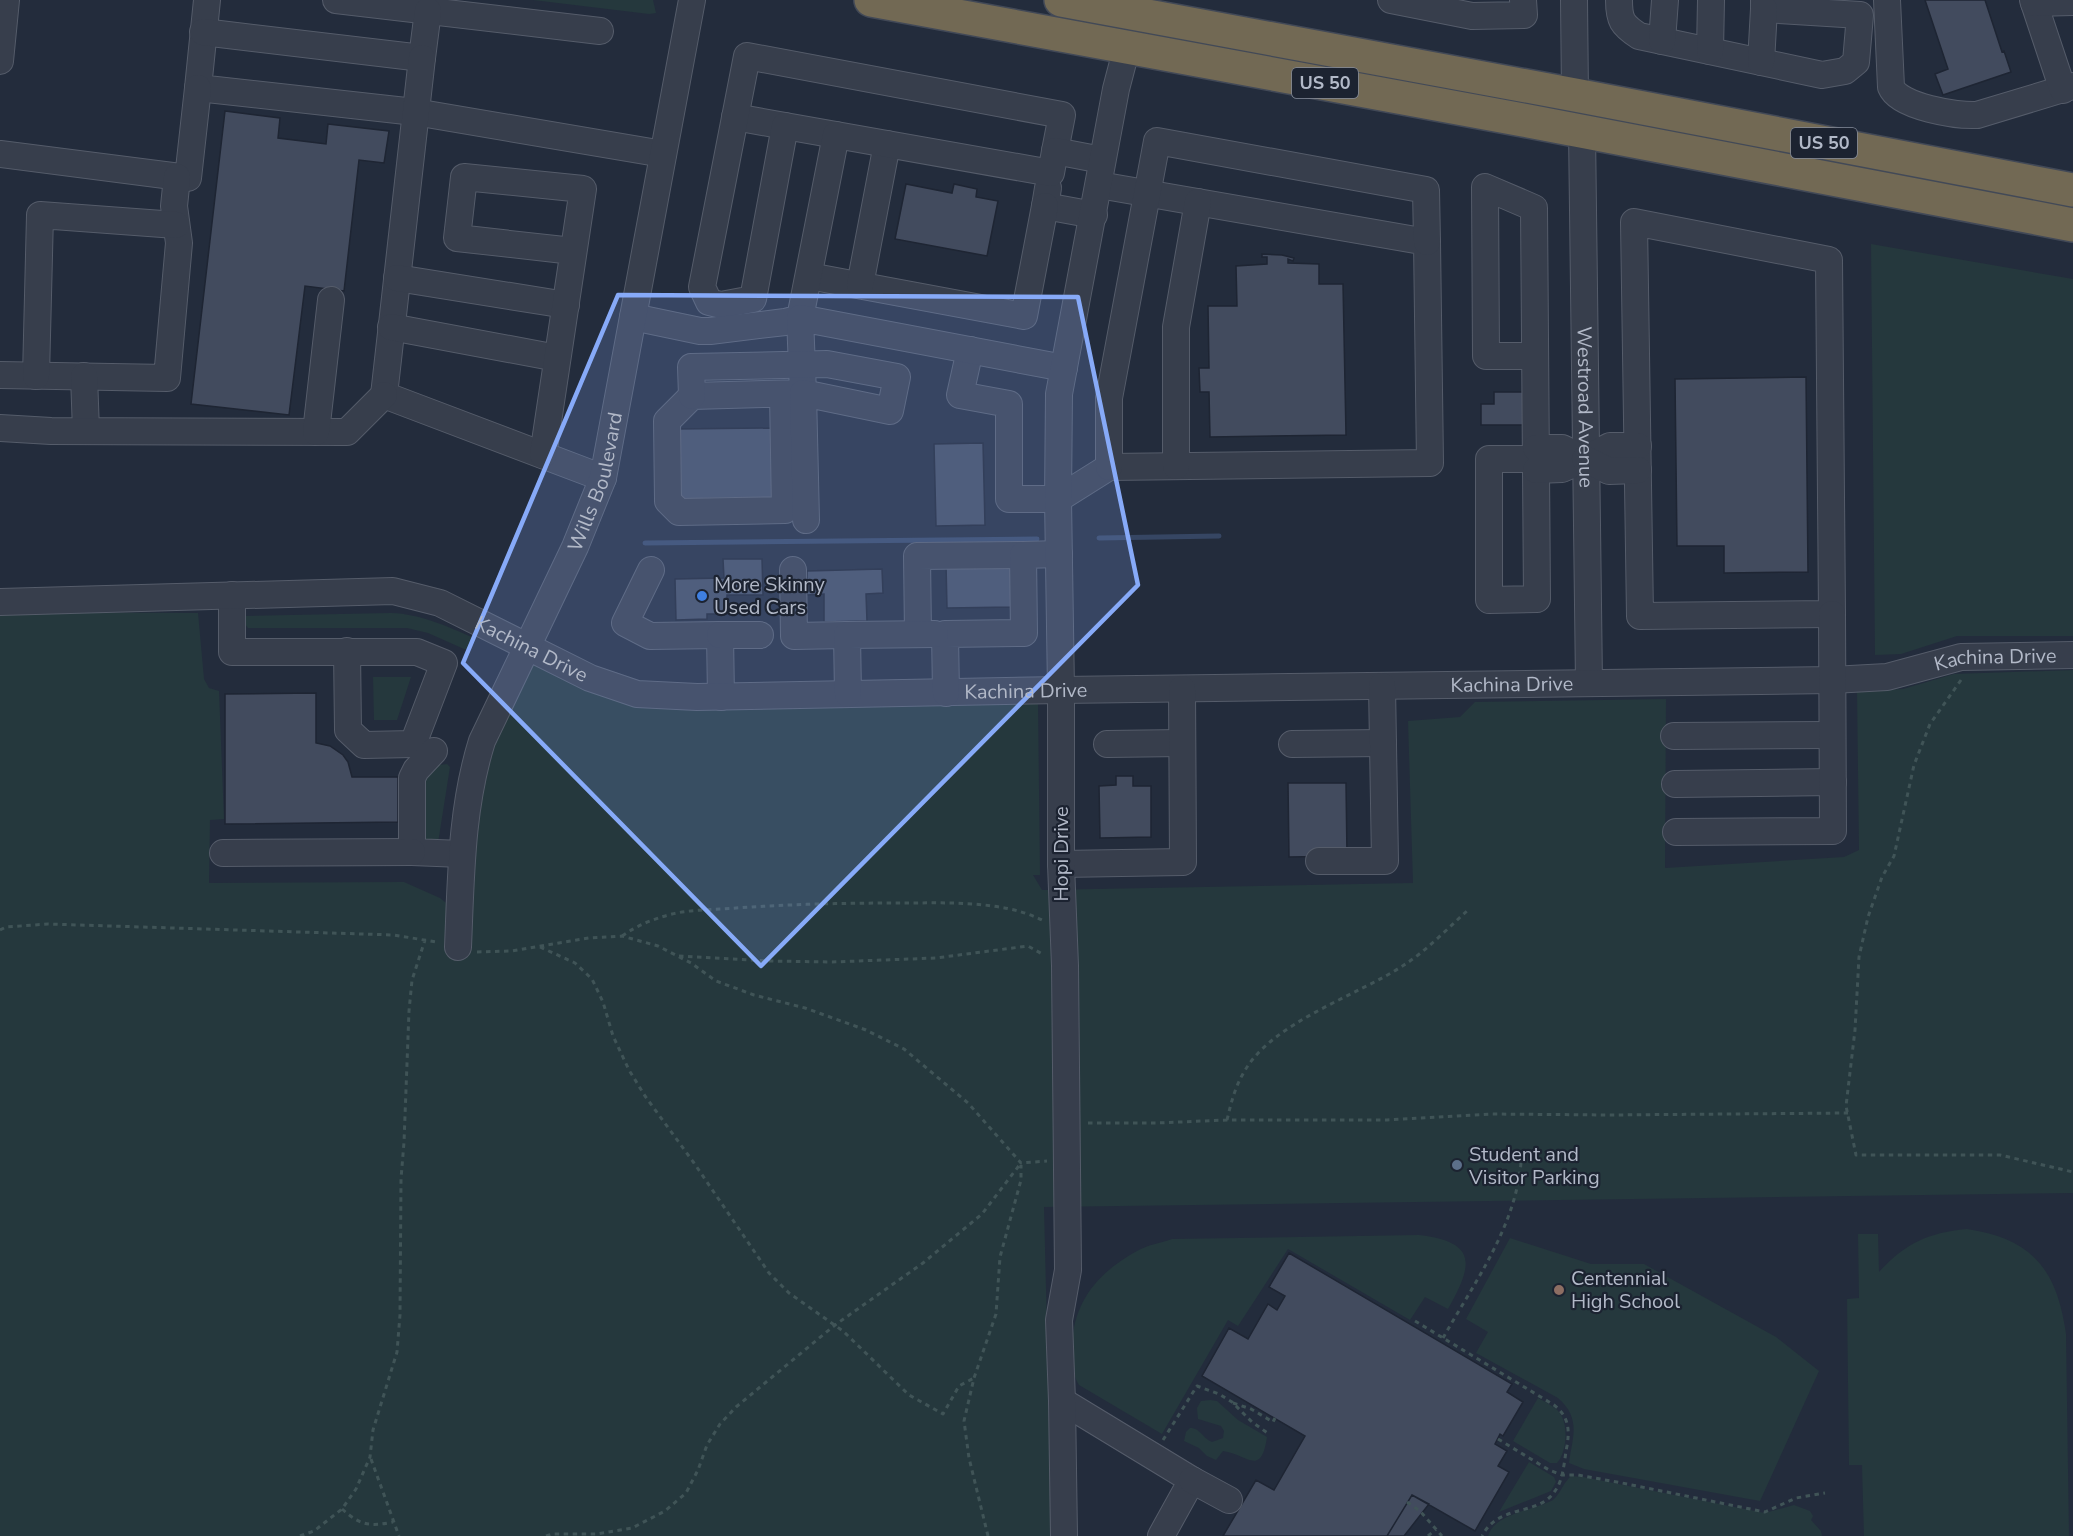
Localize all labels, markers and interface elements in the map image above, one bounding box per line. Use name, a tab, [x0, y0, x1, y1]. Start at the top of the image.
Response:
road number: US 50	[1292, 68, 1358, 98]
road number: US 50	[1791, 128, 1857, 158]
street label: Westroad Avenue	[1570, 326, 1600, 488]
street label: Wills Boulevard	[562, 410, 629, 556]
place label: More Skinny Used Cars	[714, 571, 826, 621]
marker: More Skinny Used Cars	[695, 589, 709, 603]
street label: Kachina Drive	[470, 610, 592, 689]
street label: Kachina Drive	[1931, 642, 2057, 678]
street label: Kachina Drive	[1450, 670, 1573, 699]
street label: Kachina Drive	[964, 677, 1088, 706]
street label: Hopi Drive	[1048, 806, 1075, 902]
place label: Student and Visitor Parking	[1468, 1141, 1600, 1191]
marker: Student and Visitor Parking	[1450, 1158, 1464, 1172]
place label: Centennial High School	[1571, 1265, 1680, 1315]
marker: Centennial High School	[1552, 1283, 1566, 1297]

